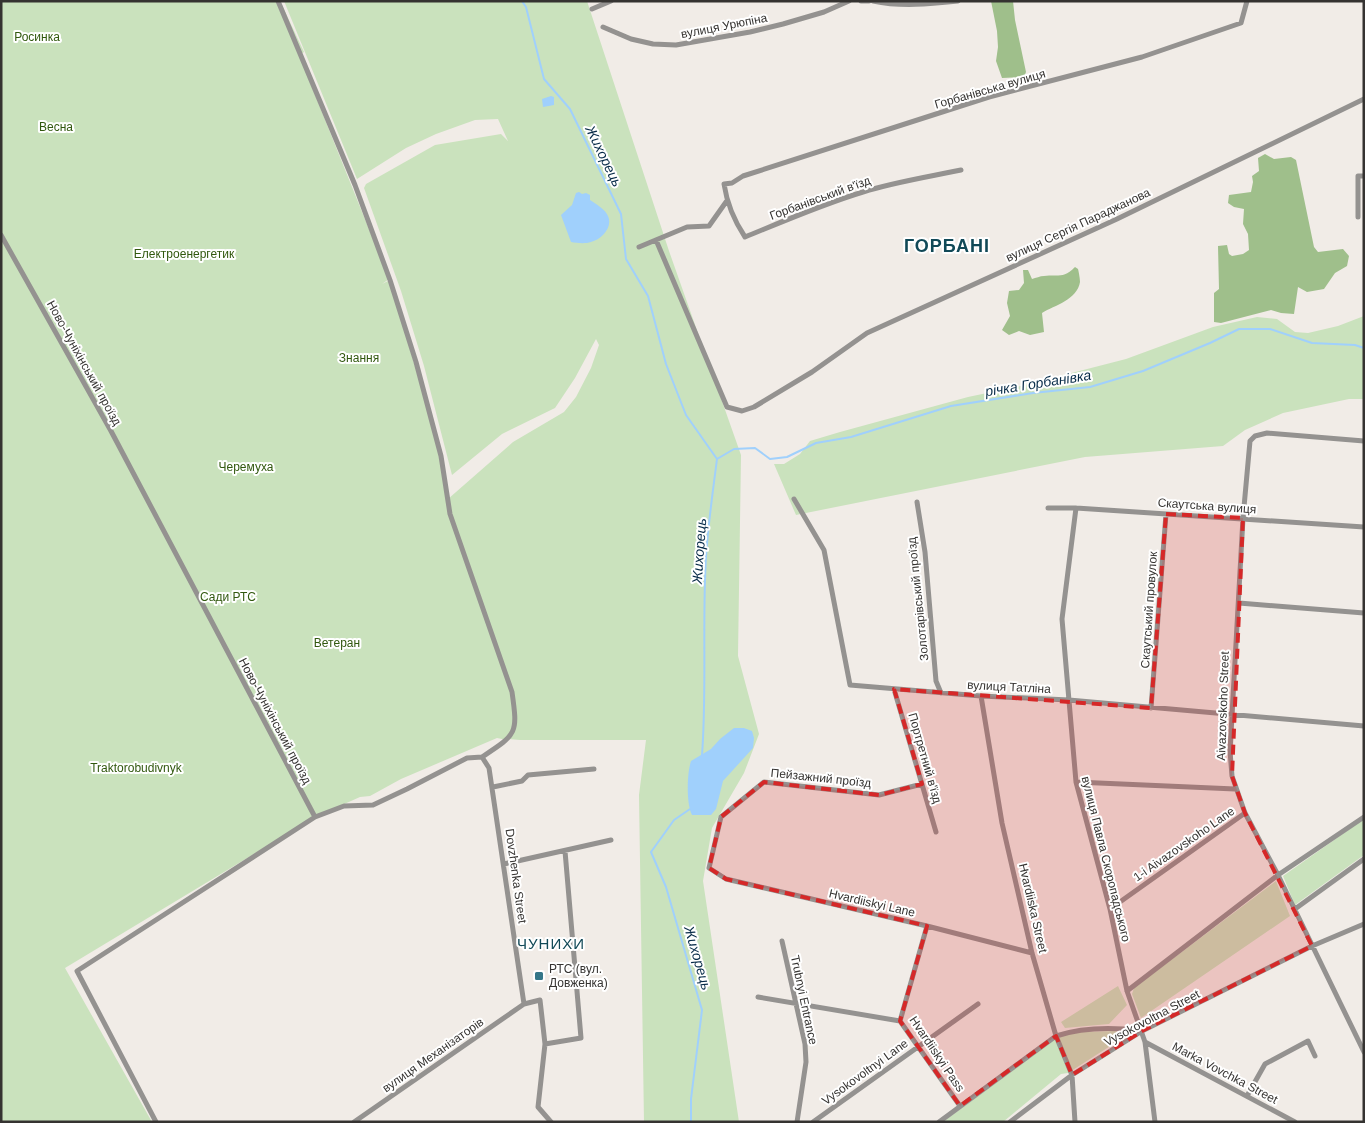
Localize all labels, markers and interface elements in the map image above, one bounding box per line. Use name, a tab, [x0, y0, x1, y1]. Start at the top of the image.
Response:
street label: вулиця Урюпіна	[680, 11, 769, 41]
park label: Росинка	[14, 30, 60, 44]
street label: Горбанівська вулиця	[933, 66, 1047, 112]
park label: Весна	[39, 120, 73, 134]
water label: Жихорець	[582, 122, 626, 189]
street label: Горбанівський в'їзд	[768, 173, 872, 223]
street label: вулиця Сергія Параджанова	[1004, 185, 1153, 265]
district label: ГОРБАНІ	[904, 236, 990, 256]
park label: Електроенергетик	[134, 247, 235, 261]
street label: Ново-Чуніхінський проїзд	[44, 298, 124, 428]
park label: Знання	[339, 351, 379, 365]
water label: річка Горбанівка	[983, 367, 1092, 399]
park label: Черемуха	[219, 460, 274, 474]
street label: Скаутська вулиця	[1157, 496, 1257, 516]
water label: Жихорець	[689, 517, 709, 586]
street label: Золотарівський проїзд	[905, 536, 931, 662]
street label: Скаутський провулок	[1138, 550, 1160, 669]
park label: Сади РТС	[200, 590, 256, 604]
park label: Ветеран	[314, 636, 360, 650]
street label: Aivazovskoho Street	[1214, 650, 1232, 761]
street label: Ново-Чуніхінський проїзд	[236, 656, 314, 786]
street label: вулиця Татліна	[967, 678, 1051, 696]
street label: Портретний в'їзд	[905, 711, 945, 805]
park label: Traktorobudivnyk	[90, 761, 183, 775]
street label: Пейзажний проїзд	[770, 766, 872, 790]
street label: вулиця Павла Скоропадського	[1079, 775, 1133, 943]
street label: 1-i Aivazovskoho Lane	[1131, 804, 1237, 884]
street label: Dovzhenka Street	[502, 828, 530, 925]
street label: Hvardiiska Street	[1016, 862, 1050, 955]
street label: Hvardiiskyi Lane	[828, 886, 917, 920]
water label: Жихорець	[681, 923, 715, 992]
district label: ЧУНИХИ	[517, 935, 585, 952]
street label: Trubnyi Entrance	[788, 954, 820, 1046]
place label: РТС (вул. Довженка)	[549, 962, 608, 990]
marker: РТС (вул. Довженка)	[533, 970, 545, 982]
street label: Vysokovoltna Street	[1102, 987, 1203, 1049]
street label: Hvardiiskyi Pass	[907, 1014, 967, 1094]
street label: вулиця Механізаторів	[380, 1015, 486, 1095]
street label: Vysokovoltnyi Lane	[819, 1036, 911, 1108]
street label: Marka Vovchka Street	[1170, 1039, 1281, 1107]

